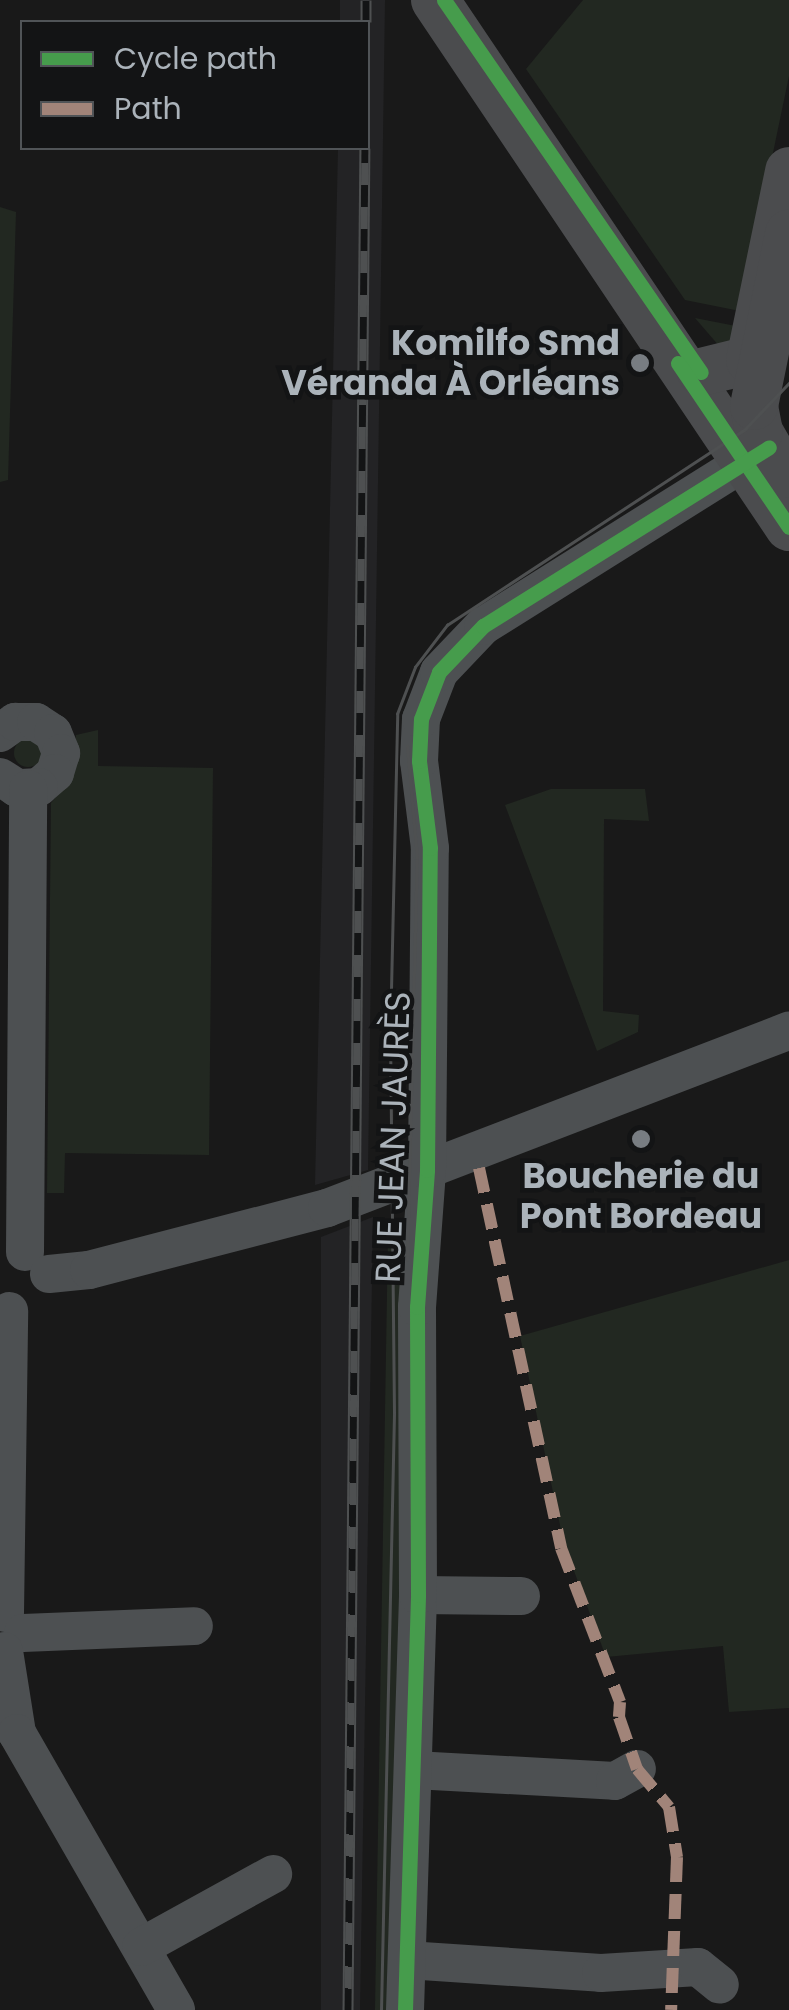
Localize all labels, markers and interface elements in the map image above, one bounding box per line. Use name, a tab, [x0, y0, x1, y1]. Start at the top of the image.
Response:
legend	[20, 20, 370, 150]
text: Cycle path	[114, 37, 277, 80]
text: Path	[114, 87, 182, 130]
place label: Komilfo Smd Véranda À Orléans	[281, 322, 620, 404]
marker: Komilfo Smd Véranda À Orléans	[629, 352, 651, 374]
street label: RUE JEAN JAURÈS	[367, 990, 419, 1284]
marker: Boucherie du Pont Bordeau	[630, 1128, 652, 1150]
place label: Boucherie du Pont Bordeau	[520, 1155, 762, 1237]

